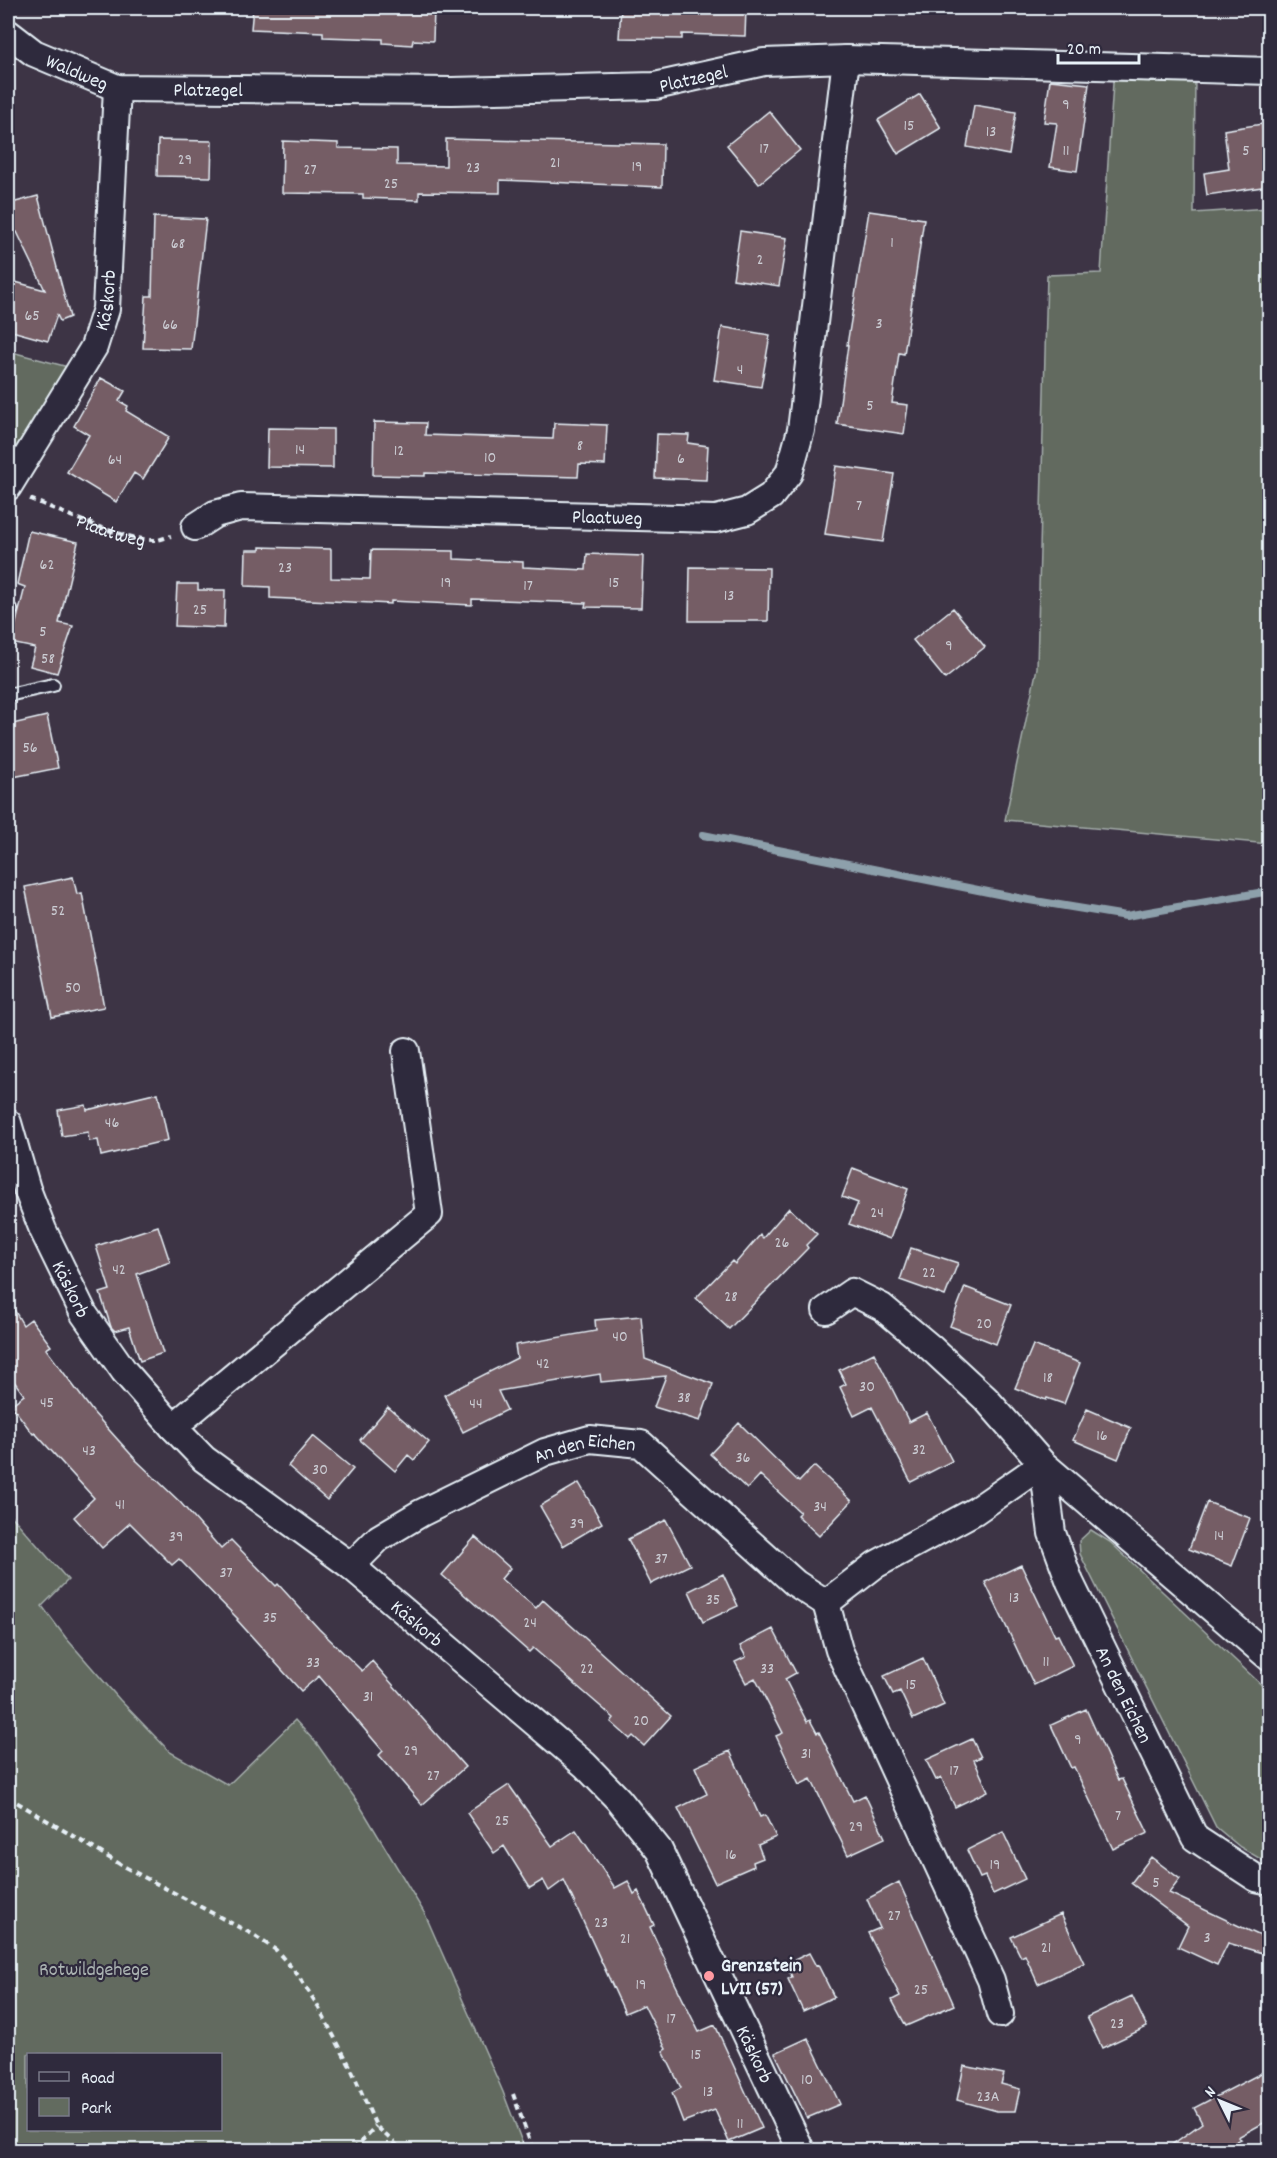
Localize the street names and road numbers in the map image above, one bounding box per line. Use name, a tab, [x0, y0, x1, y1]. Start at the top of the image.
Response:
street label: Waldweg	[41, 48, 112, 100]
street label: Platzegel	[657, 59, 731, 102]
street label: Platzegel	[173, 78, 243, 106]
street label: Käskorb	[89, 269, 125, 335]
street label: Plaatweg	[571, 504, 643, 534]
street label: Plaatweg	[72, 509, 147, 556]
street label: Käskorb	[43, 1257, 95, 1323]
street label: An den Eichen	[529, 1428, 637, 1473]
street label: Käskorb	[383, 1595, 448, 1655]
street label: An den Eichen	[1086, 1642, 1158, 1749]
street label: Käskorb	[727, 2022, 778, 2089]

